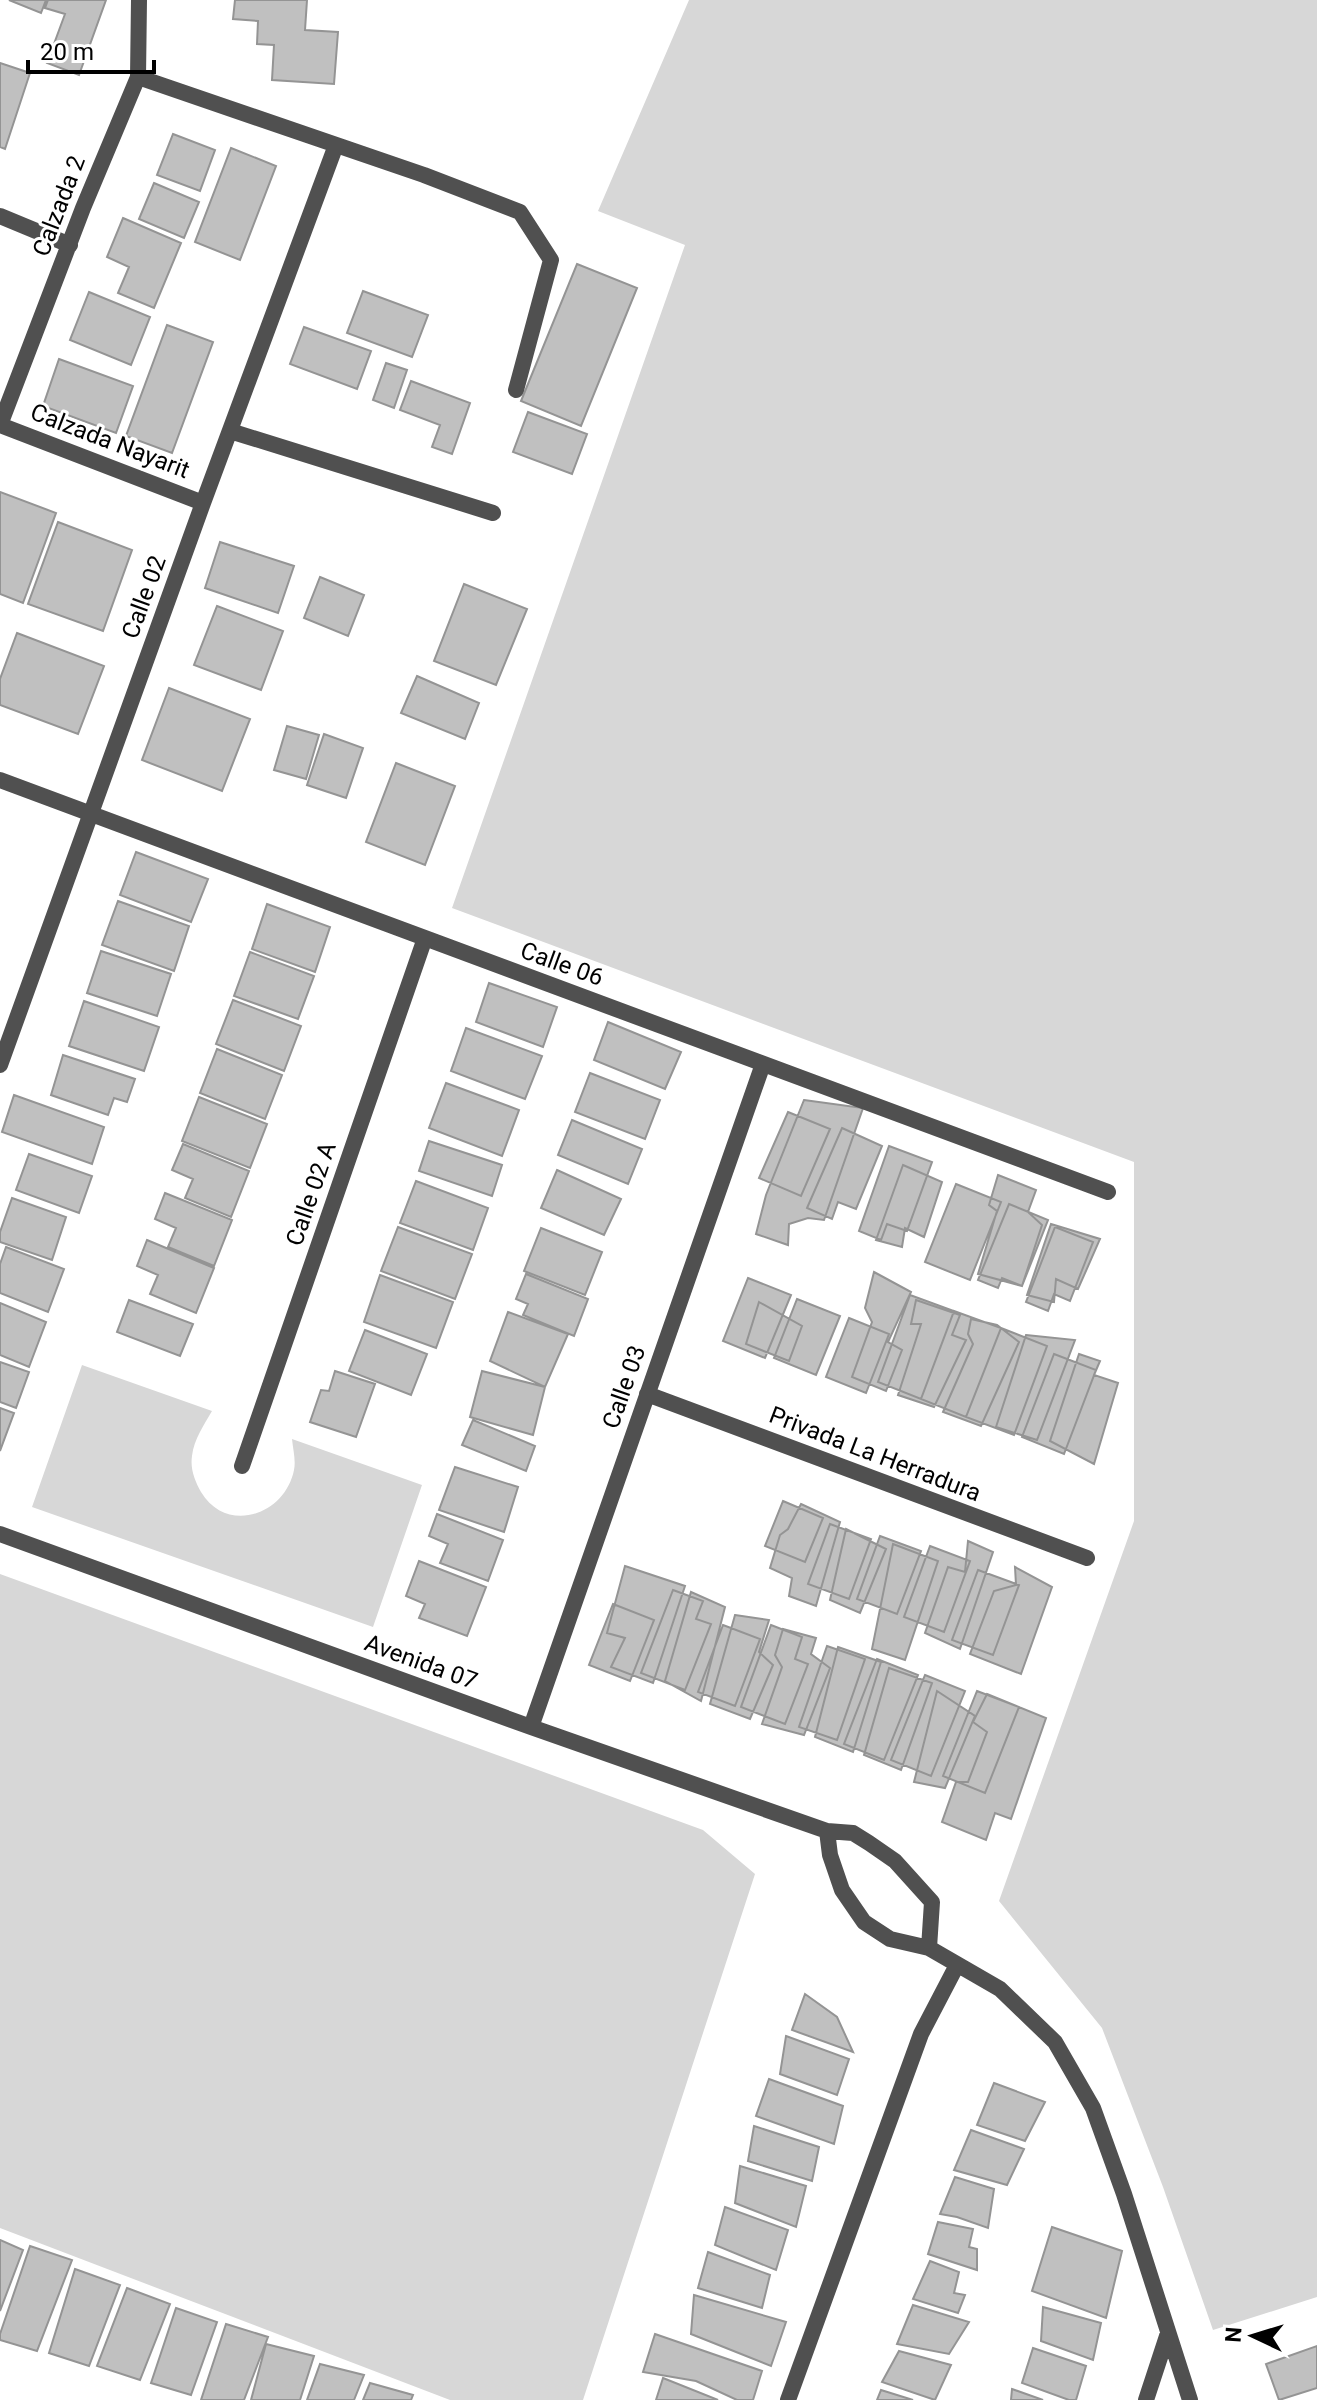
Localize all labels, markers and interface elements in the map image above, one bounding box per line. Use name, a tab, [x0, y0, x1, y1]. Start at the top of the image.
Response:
scale bar	[28, 24, 154, 74]
text: 20 m	[40, 38, 94, 66]
street label: Calzada 2	[27, 152, 91, 260]
street label: Calzada Nayarit	[27, 398, 194, 484]
street label: Calle 02	[116, 552, 172, 642]
street label: Calle 06	[517, 936, 607, 992]
street label: Calle 02 A	[280, 1138, 342, 1249]
street label: Calle 03	[597, 1342, 651, 1432]
street label: Privada La Herradura	[765, 1401, 985, 1507]
street label: Avenida 07	[361, 1629, 481, 1695]
north arrow	[1213, 2296, 1293, 2376]
text: N	[1221, 2326, 1247, 2343]

